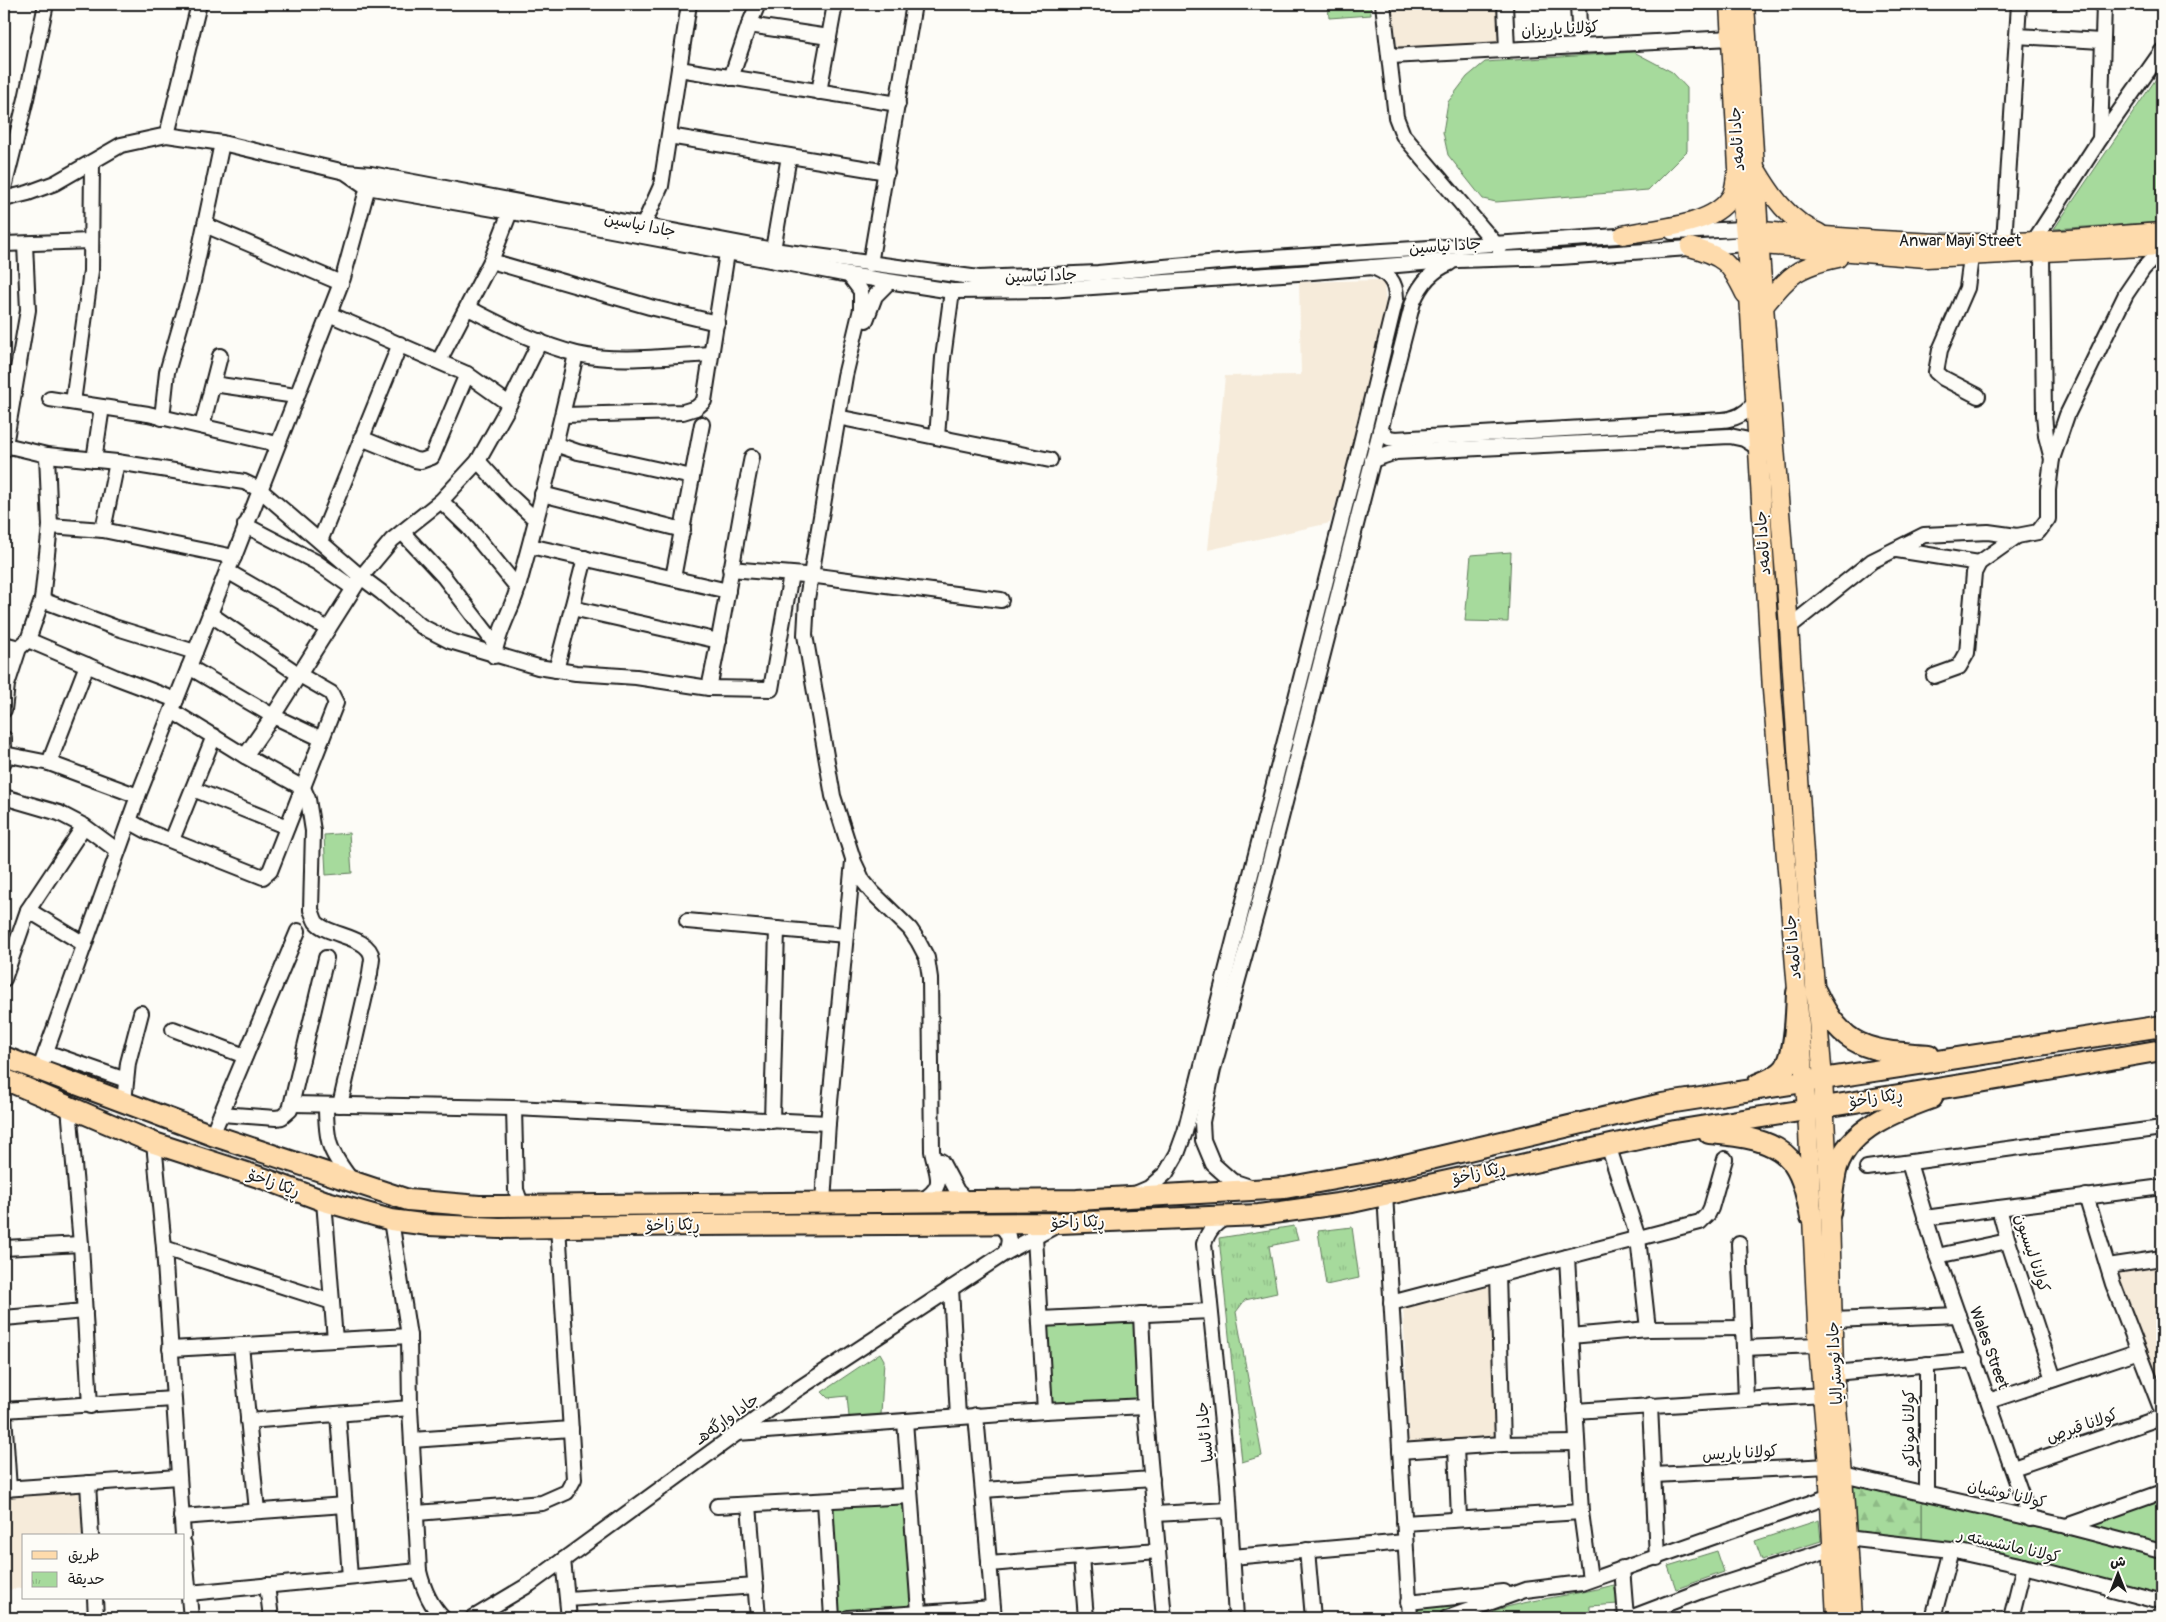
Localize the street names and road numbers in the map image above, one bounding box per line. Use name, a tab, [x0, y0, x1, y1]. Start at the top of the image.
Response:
street label: کۆلانا یاریزان	[1521, 17, 1599, 41]
street label: جادا ئامەد	[1725, 106, 1749, 172]
street label: جادا نیاسین	[603, 208, 677, 242]
street label: Anwar Mayi Street	[1899, 231, 2022, 251]
street label: جادا نیاسین	[1408, 234, 1482, 258]
street label: جادا نیاسین	[1005, 265, 1077, 287]
street label: جادا ئامەد	[1751, 510, 1775, 576]
street label: جادا ئامەد	[1780, 914, 1806, 980]
street label: ڕێکا زاخۆ	[1846, 1084, 1905, 1116]
street label: ڕێکا زاخۆ	[1449, 1157, 1508, 1193]
street label: ڕێکا زاخۆ	[242, 1164, 303, 1205]
street label: ڕێکا زاخۆ	[1049, 1211, 1105, 1237]
street label: كولانا ليسبون	[2010, 1211, 2054, 1295]
street label: ڕێکا زاخۆ	[644, 1215, 700, 1240]
street label: Wales Street	[1965, 1304, 2013, 1393]
street label: جادا ئوسترالیا	[1823, 1321, 1847, 1405]
street label: جادا وارگه‌هـ	[690, 1389, 763, 1450]
street label: كولانا موناكو	[1899, 1389, 1919, 1468]
street label: جادا ئاسيا	[1192, 1401, 1218, 1463]
street label: كولانا قبرص	[2044, 1404, 2121, 1448]
street label: كولانا پاریس	[1702, 1441, 1778, 1465]
street label: كولانا ئوشيان	[1966, 1475, 2048, 1513]
street label: كولانا مانشسته ر	[1954, 1524, 2062, 1568]

